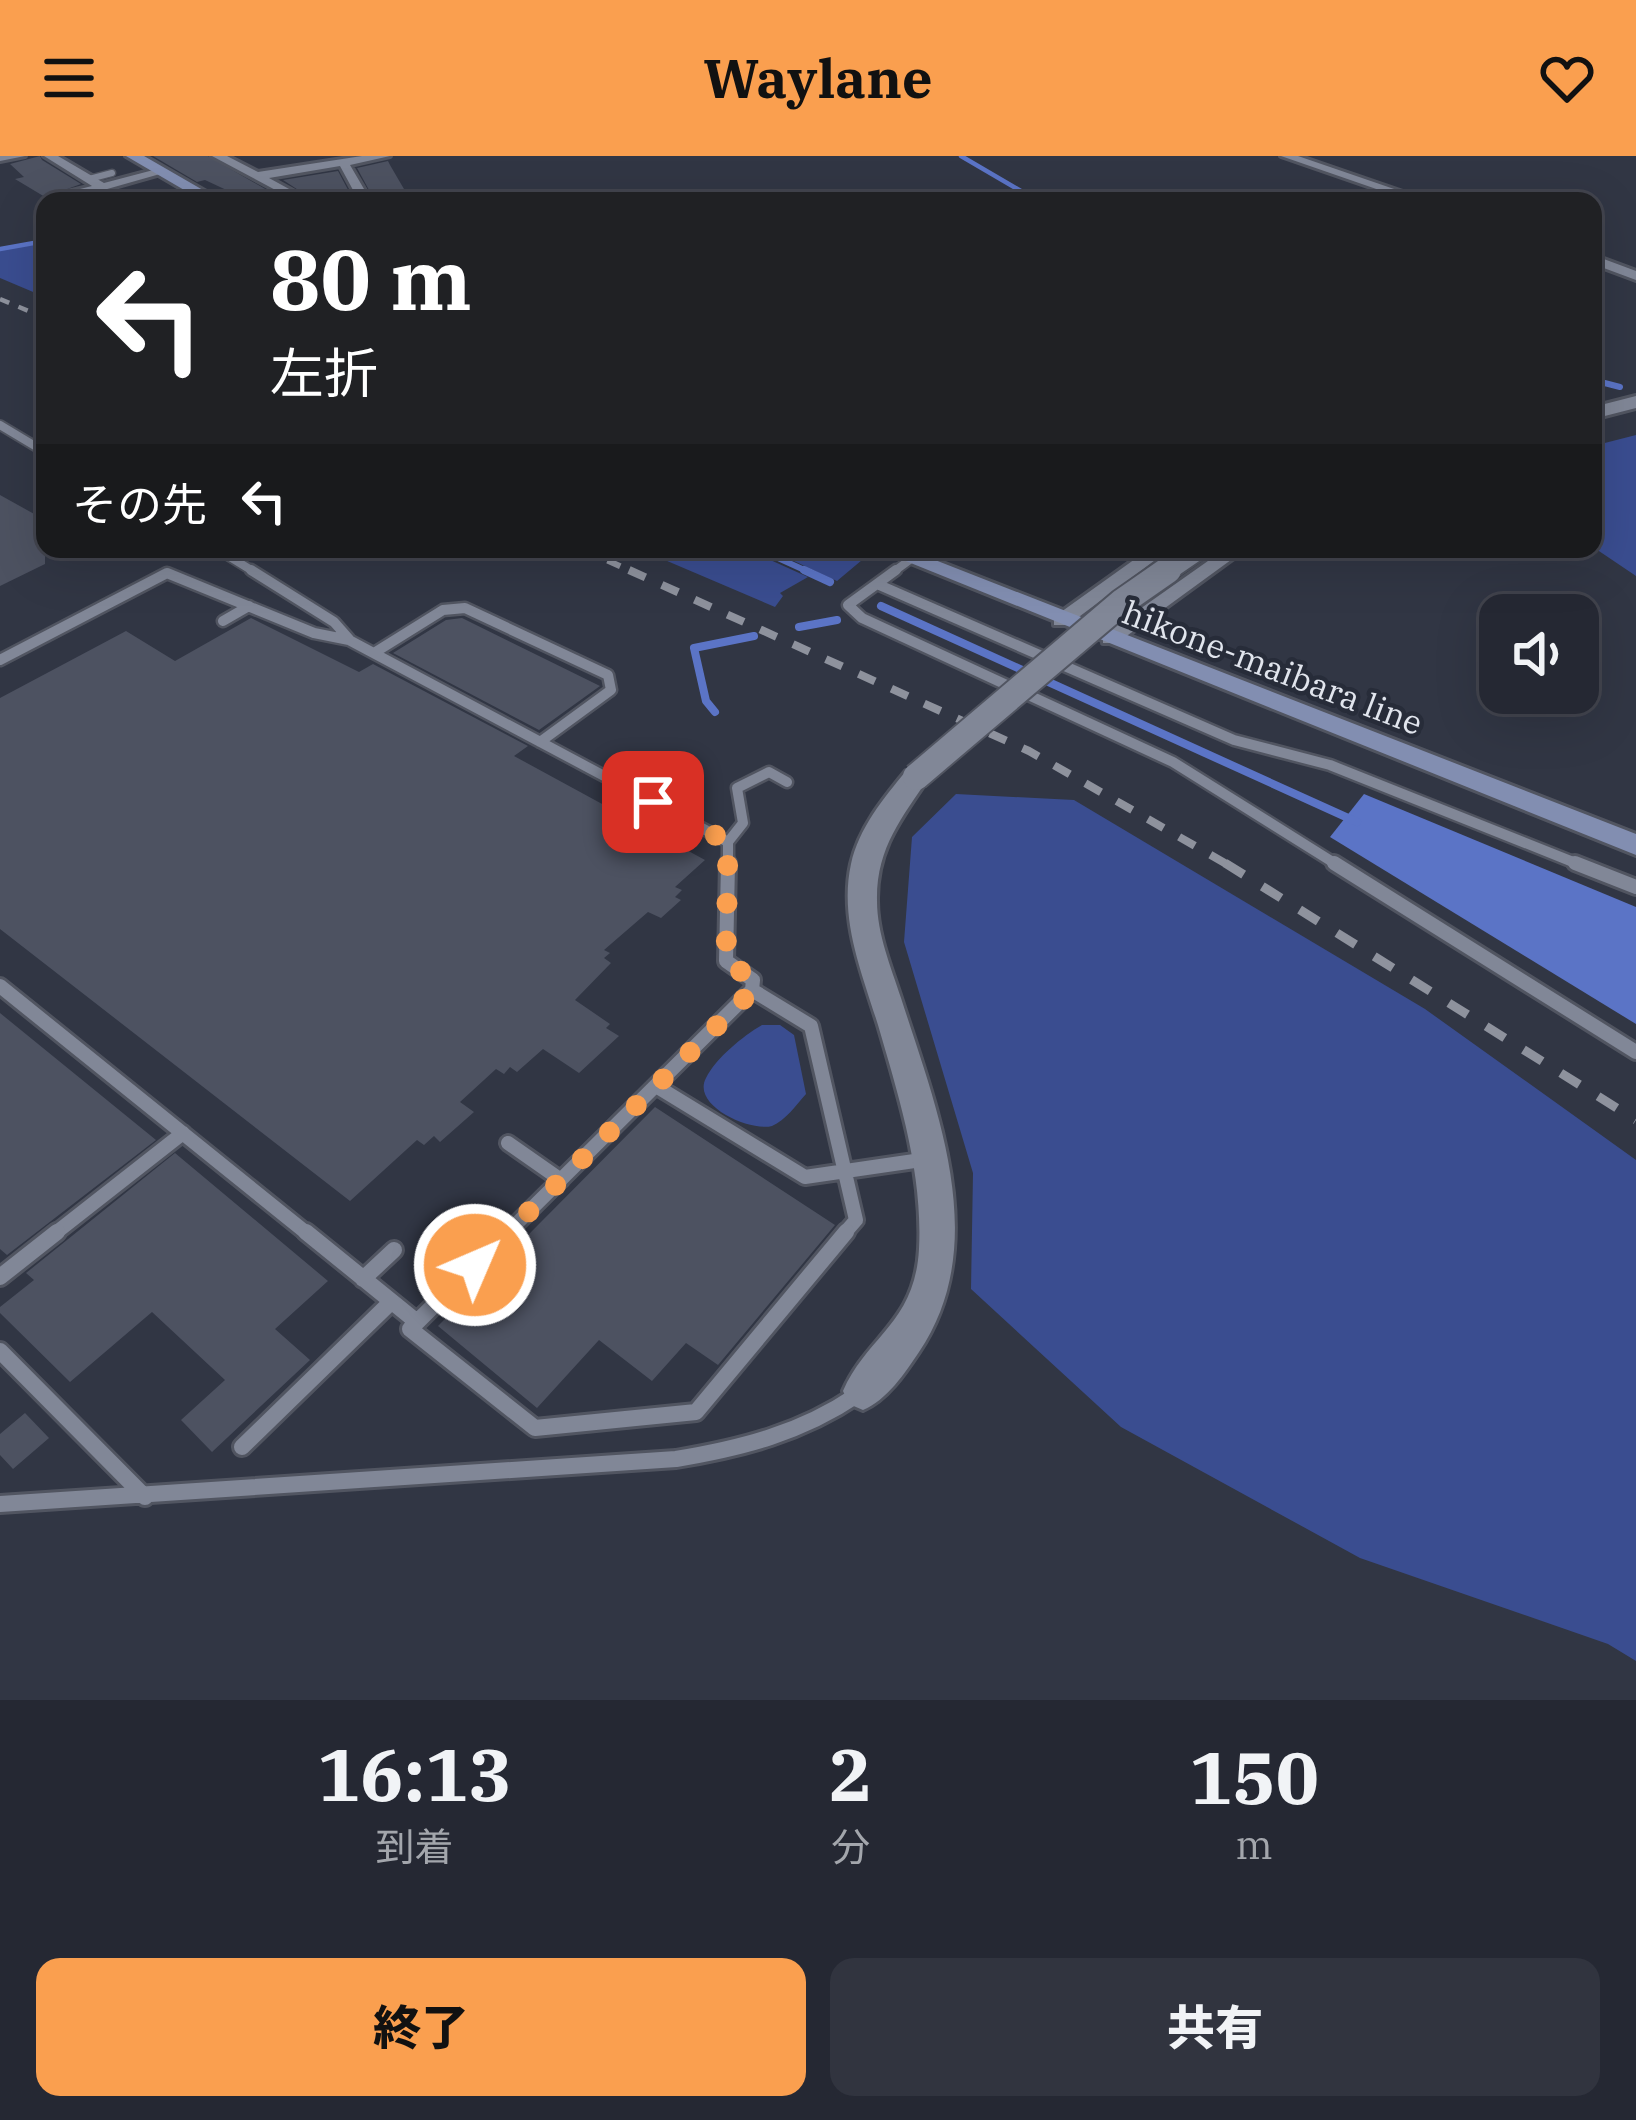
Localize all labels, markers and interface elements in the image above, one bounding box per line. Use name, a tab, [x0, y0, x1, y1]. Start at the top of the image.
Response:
text: Waylane	[704, 43, 932, 113]
icon: menu	[36, 45, 102, 111]
icon: heart	[1534, 45, 1600, 111]
text: 80 m	[270, 224, 472, 333]
icon: left	[72, 240, 228, 396]
text: 左折	[270, 338, 378, 408]
icon: left	[231, 468, 297, 534]
text: その先	[72, 475, 207, 533]
street label: hikone-maibara line	[1117, 590, 1429, 744]
map controls	[1479, 594, 1599, 714]
button: sound	[1479, 594, 1599, 714]
pin	[602, 751, 704, 853]
icon: arrive	[620, 769, 686, 835]
position arrow	[412, 1202, 538, 1328]
text: 16:13	[317, 1727, 512, 1821]
text: 2	[829, 1727, 872, 1821]
text: 150	[1189, 1730, 1319, 1824]
text: m	[1235, 1819, 1273, 1870]
text: 到着	[375, 1821, 453, 1872]
text: 分	[831, 1821, 870, 1872]
button: 終了	[36, 1958, 806, 2096]
button: 共有	[830, 1958, 1600, 2096]

